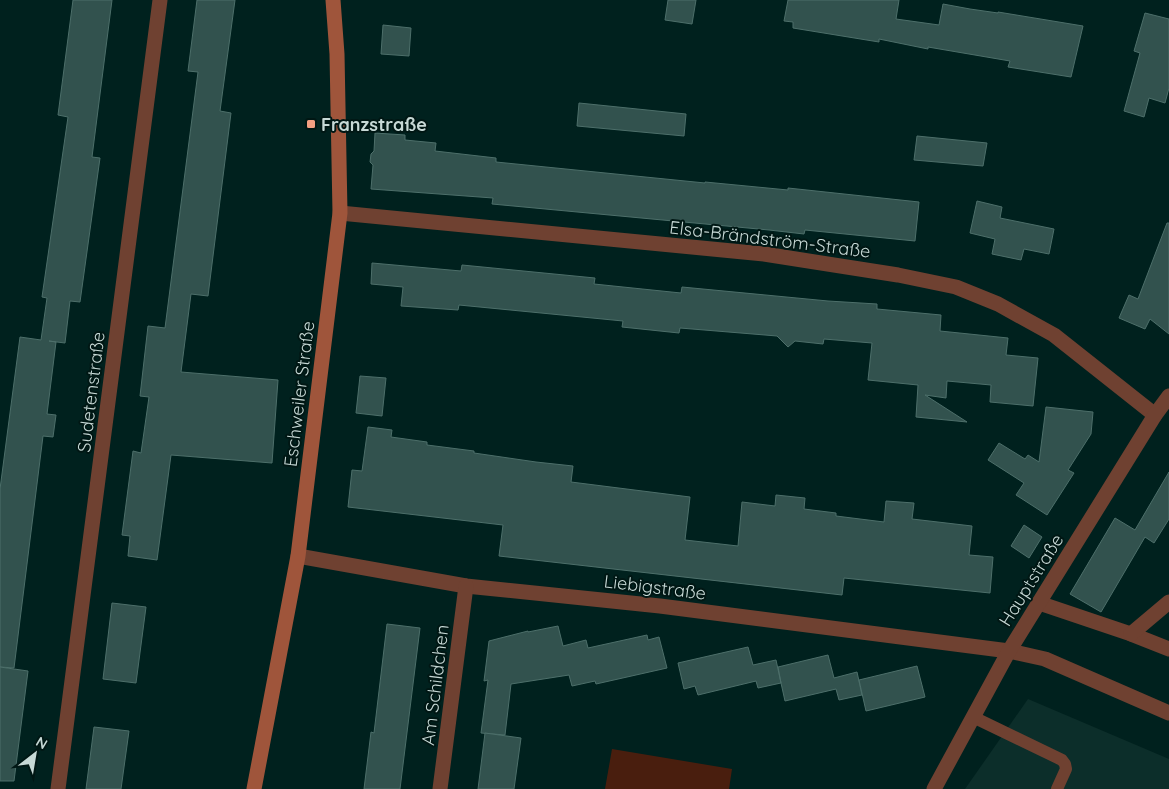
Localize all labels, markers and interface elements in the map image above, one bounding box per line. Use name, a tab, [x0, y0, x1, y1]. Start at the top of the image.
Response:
place label: Franzstraße	[321, 113, 427, 136]
marker: Franzstraße	[305, 118, 317, 130]
street label: Elsa-Brändström-Straße	[668, 215, 872, 263]
street label: Eschweiler Straße	[279, 320, 319, 468]
street label: Sudetenstraße	[72, 330, 110, 454]
street label: Hauptstraße	[994, 530, 1068, 630]
street label: Liebigstraße	[603, 569, 707, 605]
street label: Am Schildchen	[416, 623, 454, 747]
north arrow	[10, 729, 60, 779]
text: N	[33, 732, 51, 753]

